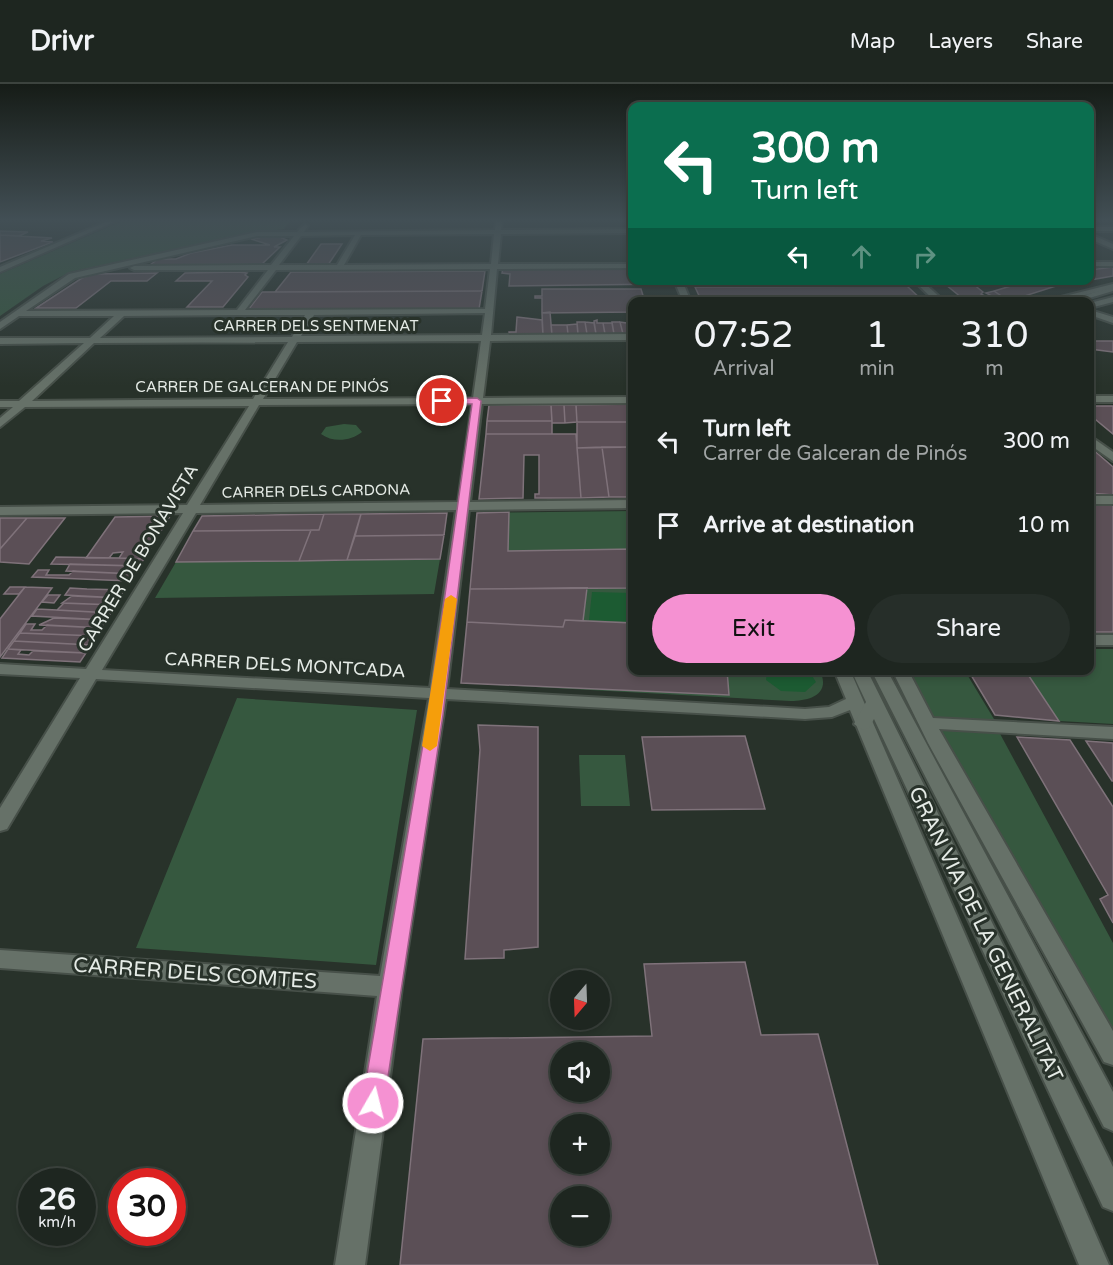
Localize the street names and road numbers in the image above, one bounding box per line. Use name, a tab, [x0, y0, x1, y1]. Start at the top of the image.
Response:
street label: CARRER DELS SENTMENAT	[213, 317, 419, 335]
street label: CARRER DE GALCERAN DE PINÓS	[135, 378, 389, 396]
street label: CARRER DE BONAVISTA	[73, 460, 203, 656]
street label: CARRER DELS CARDONA	[221, 480, 411, 502]
street label: CARRER DELS MONTCADA	[164, 648, 406, 682]
street label: GRAN VIA DE LA GENERALITAT	[903, 783, 1068, 1086]
street label: CARRER DELS COMTES	[72, 953, 318, 994]

